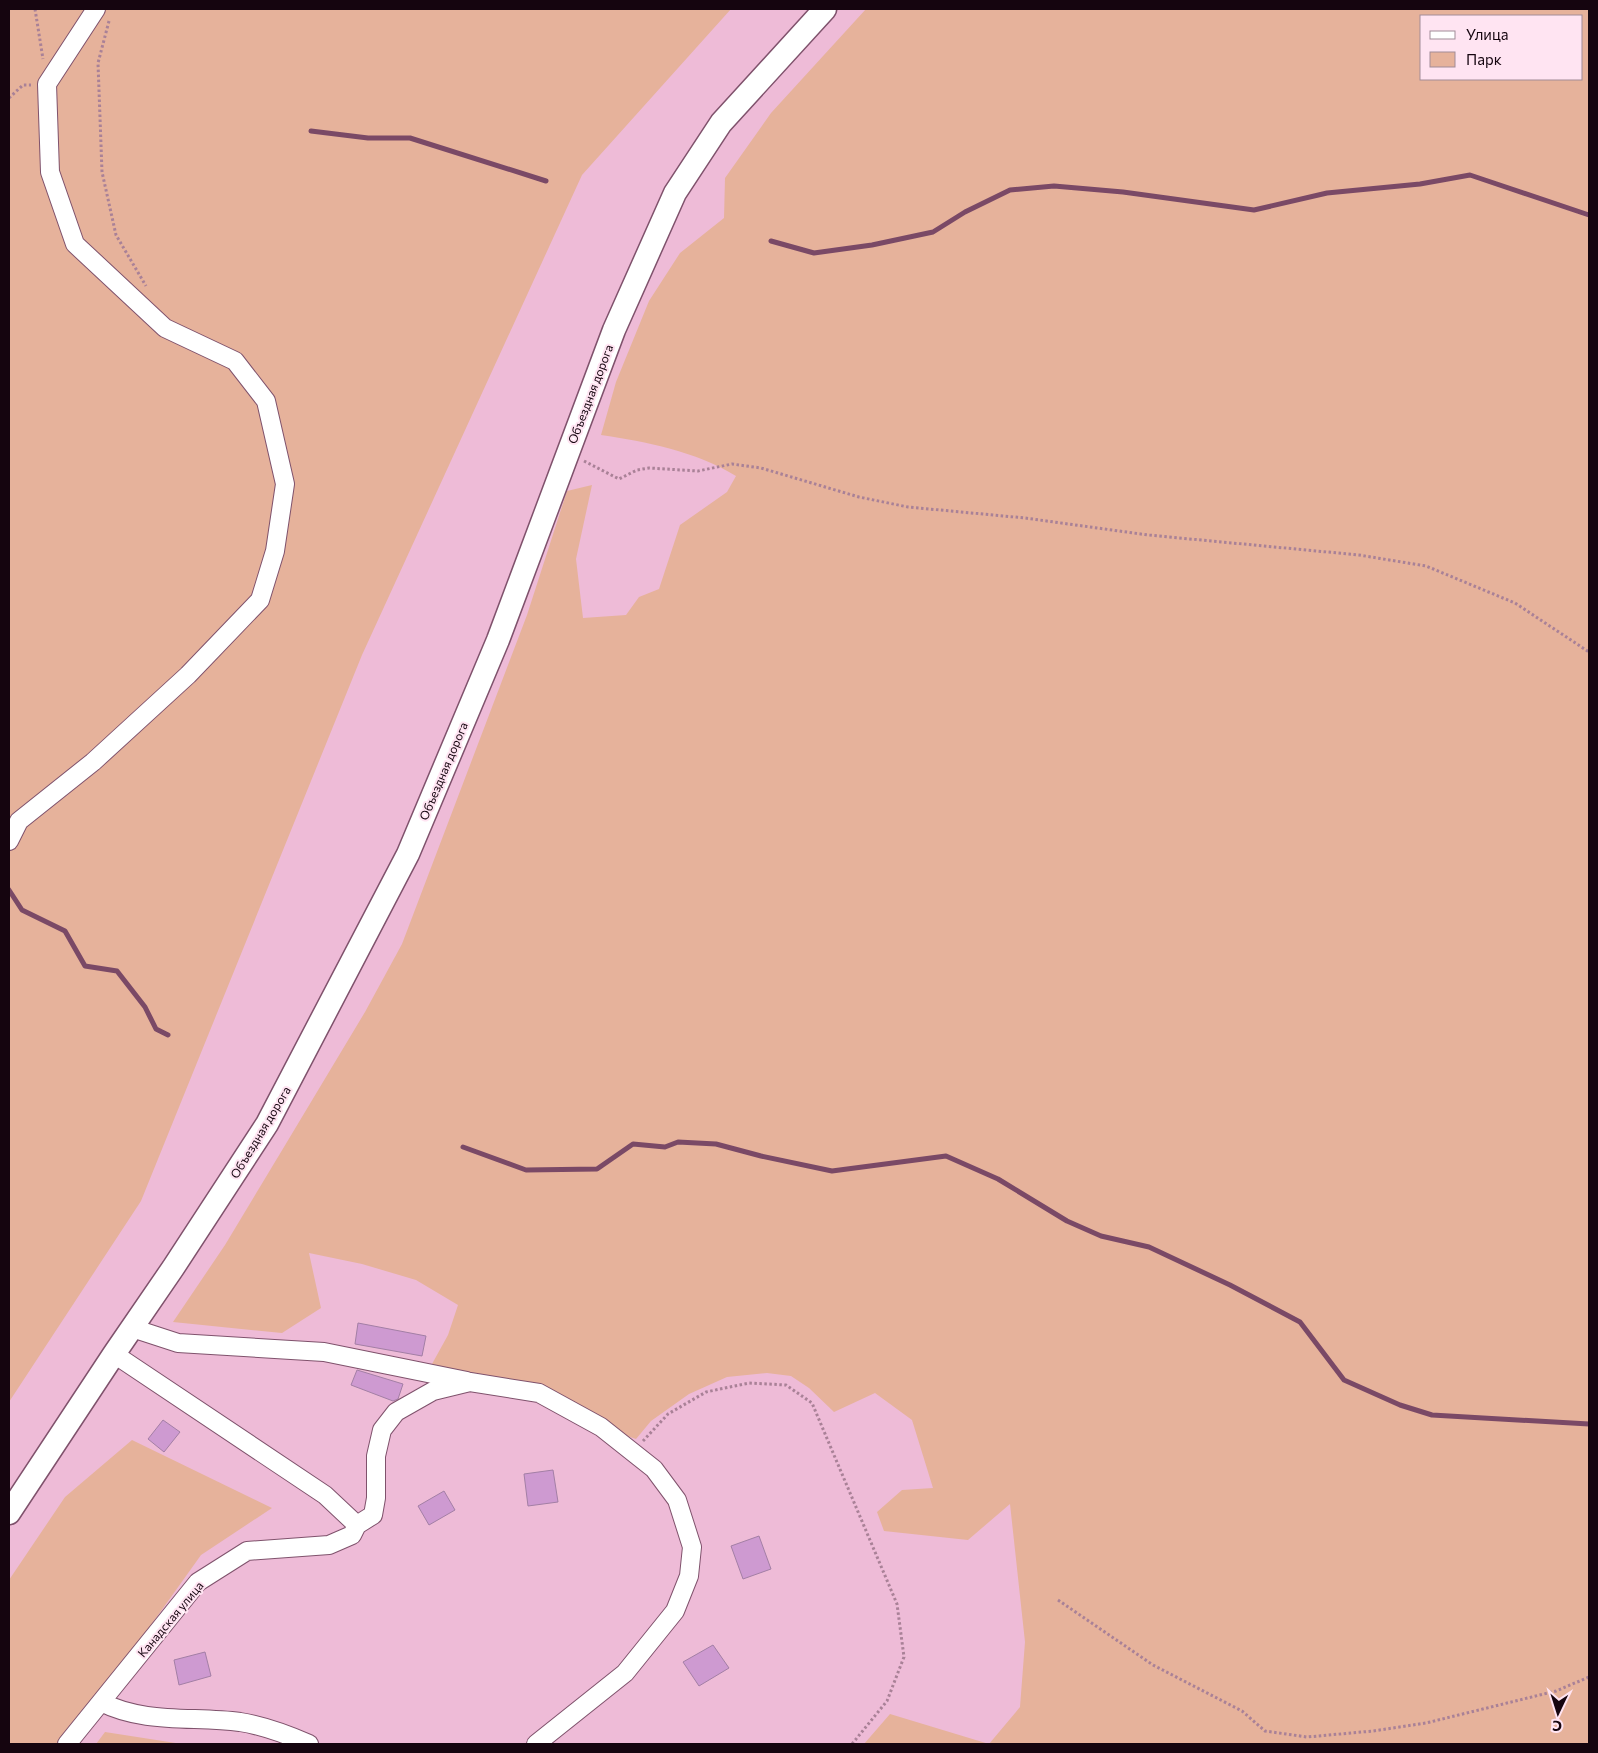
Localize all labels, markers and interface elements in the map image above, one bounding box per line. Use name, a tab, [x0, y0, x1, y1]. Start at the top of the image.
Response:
legend	[1420, 15, 1583, 80]
text: Улица	[1466, 25, 1508, 43]
text: Парк	[1466, 50, 1502, 68]
street label: Объездная дорога	[565, 342, 615, 446]
street label: Объездная дорога	[416, 720, 470, 822]
street label: Объездная дорога	[227, 1083, 293, 1181]
street label: Канадская улица	[134, 1578, 206, 1660]
north arrow	[1533, 1688, 1583, 1738]
text: С	[1552, 1718, 1562, 1735]

